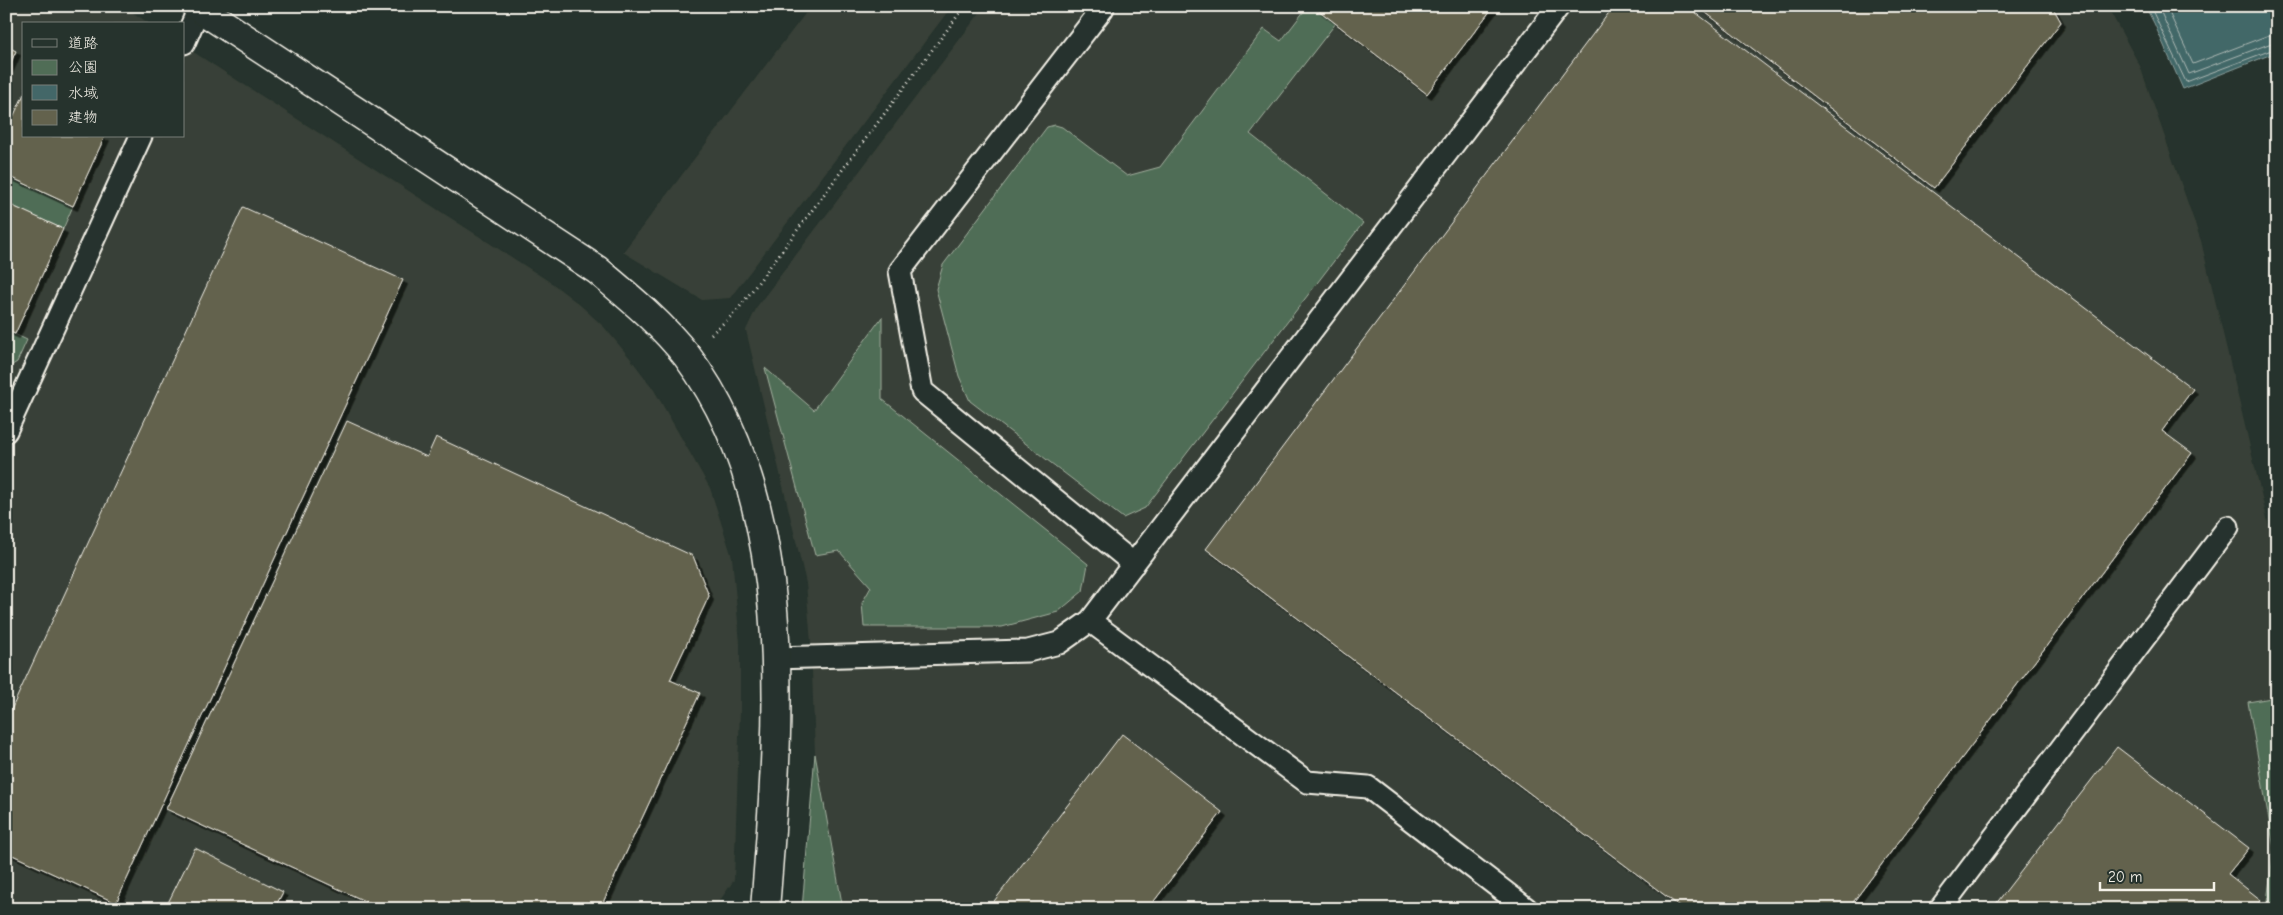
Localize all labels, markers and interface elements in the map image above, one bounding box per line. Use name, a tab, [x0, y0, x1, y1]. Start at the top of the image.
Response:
legend	[22, 22, 185, 138]
text: 道路	[68, 34, 98, 52]
text: 公園	[68, 58, 98, 76]
text: 水域	[68, 84, 98, 102]
text: 建物	[68, 108, 98, 126]
scale bar	[2100, 860, 2214, 892]
text: 20 m	[2108, 868, 2142, 886]

